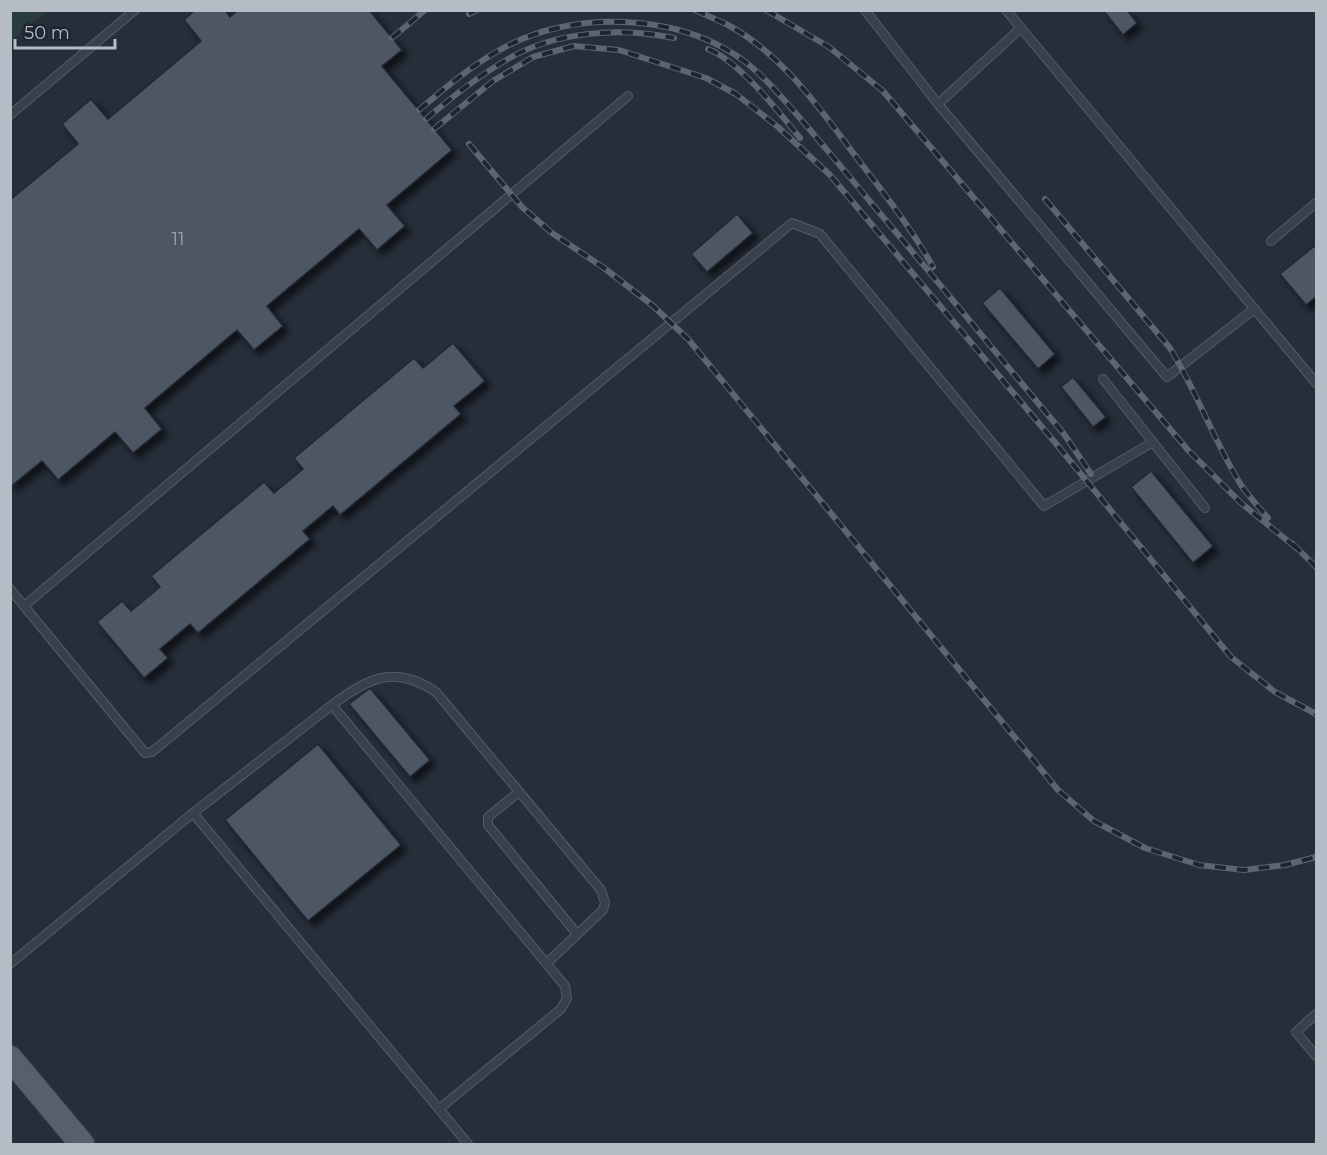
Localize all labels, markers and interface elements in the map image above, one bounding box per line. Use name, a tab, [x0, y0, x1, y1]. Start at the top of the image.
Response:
scale bar	[15, 12, 116, 50]
text: 50 m	[24, 22, 70, 44]
house number: 11	[172, 228, 185, 250]

